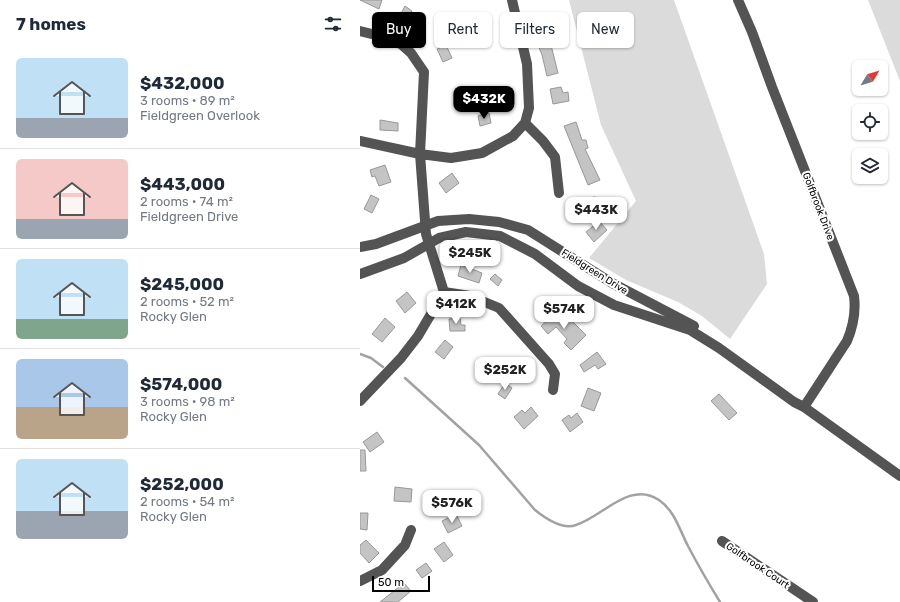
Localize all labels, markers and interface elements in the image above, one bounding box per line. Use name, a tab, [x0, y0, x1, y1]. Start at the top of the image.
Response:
chip: Buy	[372, 12, 426, 48]
chip: Rent	[434, 12, 492, 48]
chip: Filters	[500, 12, 569, 48]
chip: New	[577, 12, 634, 48]
icon: filters	[322, 13, 344, 35]
text: 7 homes	[16, 14, 86, 34]
north arrow	[852, 60, 888, 96]
map controls	[852, 60, 888, 184]
text: $432,000	[140, 73, 225, 93]
icon: home	[48, 74, 96, 122]
pin: $432K	[456, 86, 512, 120]
text: $432K	[462, 91, 506, 106]
text: 3 rooms · 89 m²	[140, 93, 235, 108]
button: locate	[852, 104, 888, 140]
text: Fieldgreen Overlook	[140, 108, 260, 123]
button: layers	[852, 148, 888, 184]
street label: Golfbrook Drive	[800, 171, 837, 242]
text: $443,000	[140, 174, 225, 194]
icon: home	[48, 175, 96, 223]
text: 2 rooms · 74 m²	[140, 194, 233, 209]
pin: $443K	[568, 197, 624, 231]
text: $443K	[574, 202, 618, 217]
text: Fieldgreen Drive	[140, 209, 238, 224]
pin: $245K	[442, 240, 498, 274]
text: $245K	[449, 245, 491, 260]
street label: Fieldgreen Drive	[559, 247, 630, 297]
text: $245,000	[140, 274, 224, 294]
icon: home	[48, 275, 96, 323]
pin: $412K	[428, 291, 484, 325]
text: 2 rooms · 52 m²	[140, 294, 234, 309]
text: $412K	[436, 296, 476, 311]
pin: $574K	[536, 296, 592, 330]
text: $574K	[543, 301, 585, 316]
text: Rocky Glen	[140, 309, 207, 324]
pin: $252K	[477, 357, 533, 391]
text: $252K	[484, 362, 526, 377]
text: $574,000	[140, 374, 222, 394]
icon: home	[48, 375, 96, 423]
text: 3 rooms · 98 m²	[140, 394, 235, 409]
text: Rocky Glen	[140, 409, 207, 424]
text: $252,000	[140, 474, 224, 494]
icon: home	[48, 475, 96, 523]
pin: $576K	[424, 490, 480, 524]
text: 2 rooms · 54 m²	[140, 494, 234, 509]
text: $576K	[431, 495, 473, 510]
text: Rocky Glen	[140, 509, 207, 524]
street label: Golfbrook Court	[724, 540, 791, 591]
scale bar	[372, 574, 430, 593]
text: 50 m	[378, 576, 404, 589]

